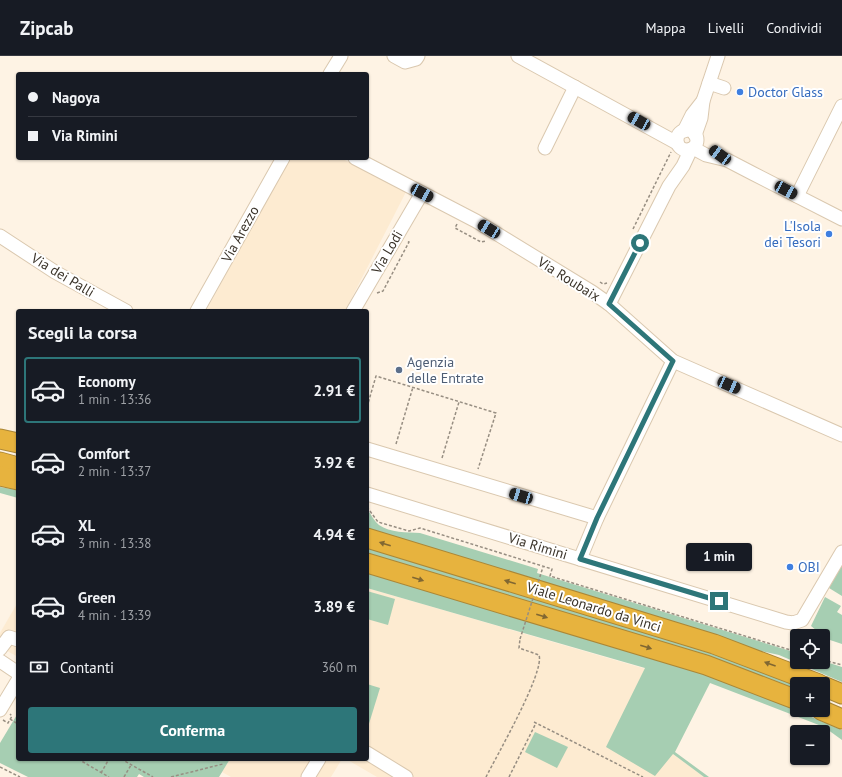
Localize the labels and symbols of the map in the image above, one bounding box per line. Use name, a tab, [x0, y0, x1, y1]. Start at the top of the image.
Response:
place label: Doctor Glass	[748, 83, 823, 101]
marker: Doctor Glass	[735, 87, 745, 97]
car	[626, 110, 652, 132]
car	[707, 143, 733, 167]
car	[773, 179, 799, 201]
car	[409, 182, 435, 204]
street label: Via Arezzo	[217, 203, 263, 266]
place label: L'Isola dei Tesori	[764, 217, 821, 251]
car	[476, 218, 502, 240]
street label: Via Lodi	[367, 227, 407, 278]
marker: L'Isola dei Tesori	[824, 229, 834, 239]
route start	[631, 234, 649, 252]
street label: Via dei Palli	[27, 249, 98, 301]
street label: Via Roubaix	[533, 252, 604, 305]
place label: Agenzia delle Entrate	[407, 353, 484, 387]
marker: Agenzia delle Entrate	[394, 365, 404, 375]
car	[716, 375, 742, 395]
car	[508, 487, 534, 505]
street label: Via Rimini	[505, 528, 570, 564]
one-way arrow	[379, 541, 391, 547]
callout: 1 min	[686, 543, 752, 571]
place label: OBI	[798, 558, 820, 576]
marker: OBI	[785, 562, 795, 572]
one-way arrow	[412, 576, 424, 582]
street label: Viale Leonardo da Vinci	[524, 578, 663, 636]
one-way arrow	[503, 579, 515, 585]
route end	[710, 592, 728, 610]
one-way arrow	[537, 613, 549, 619]
one-way arrow	[640, 644, 652, 650]
one-way arrow	[763, 661, 775, 667]

